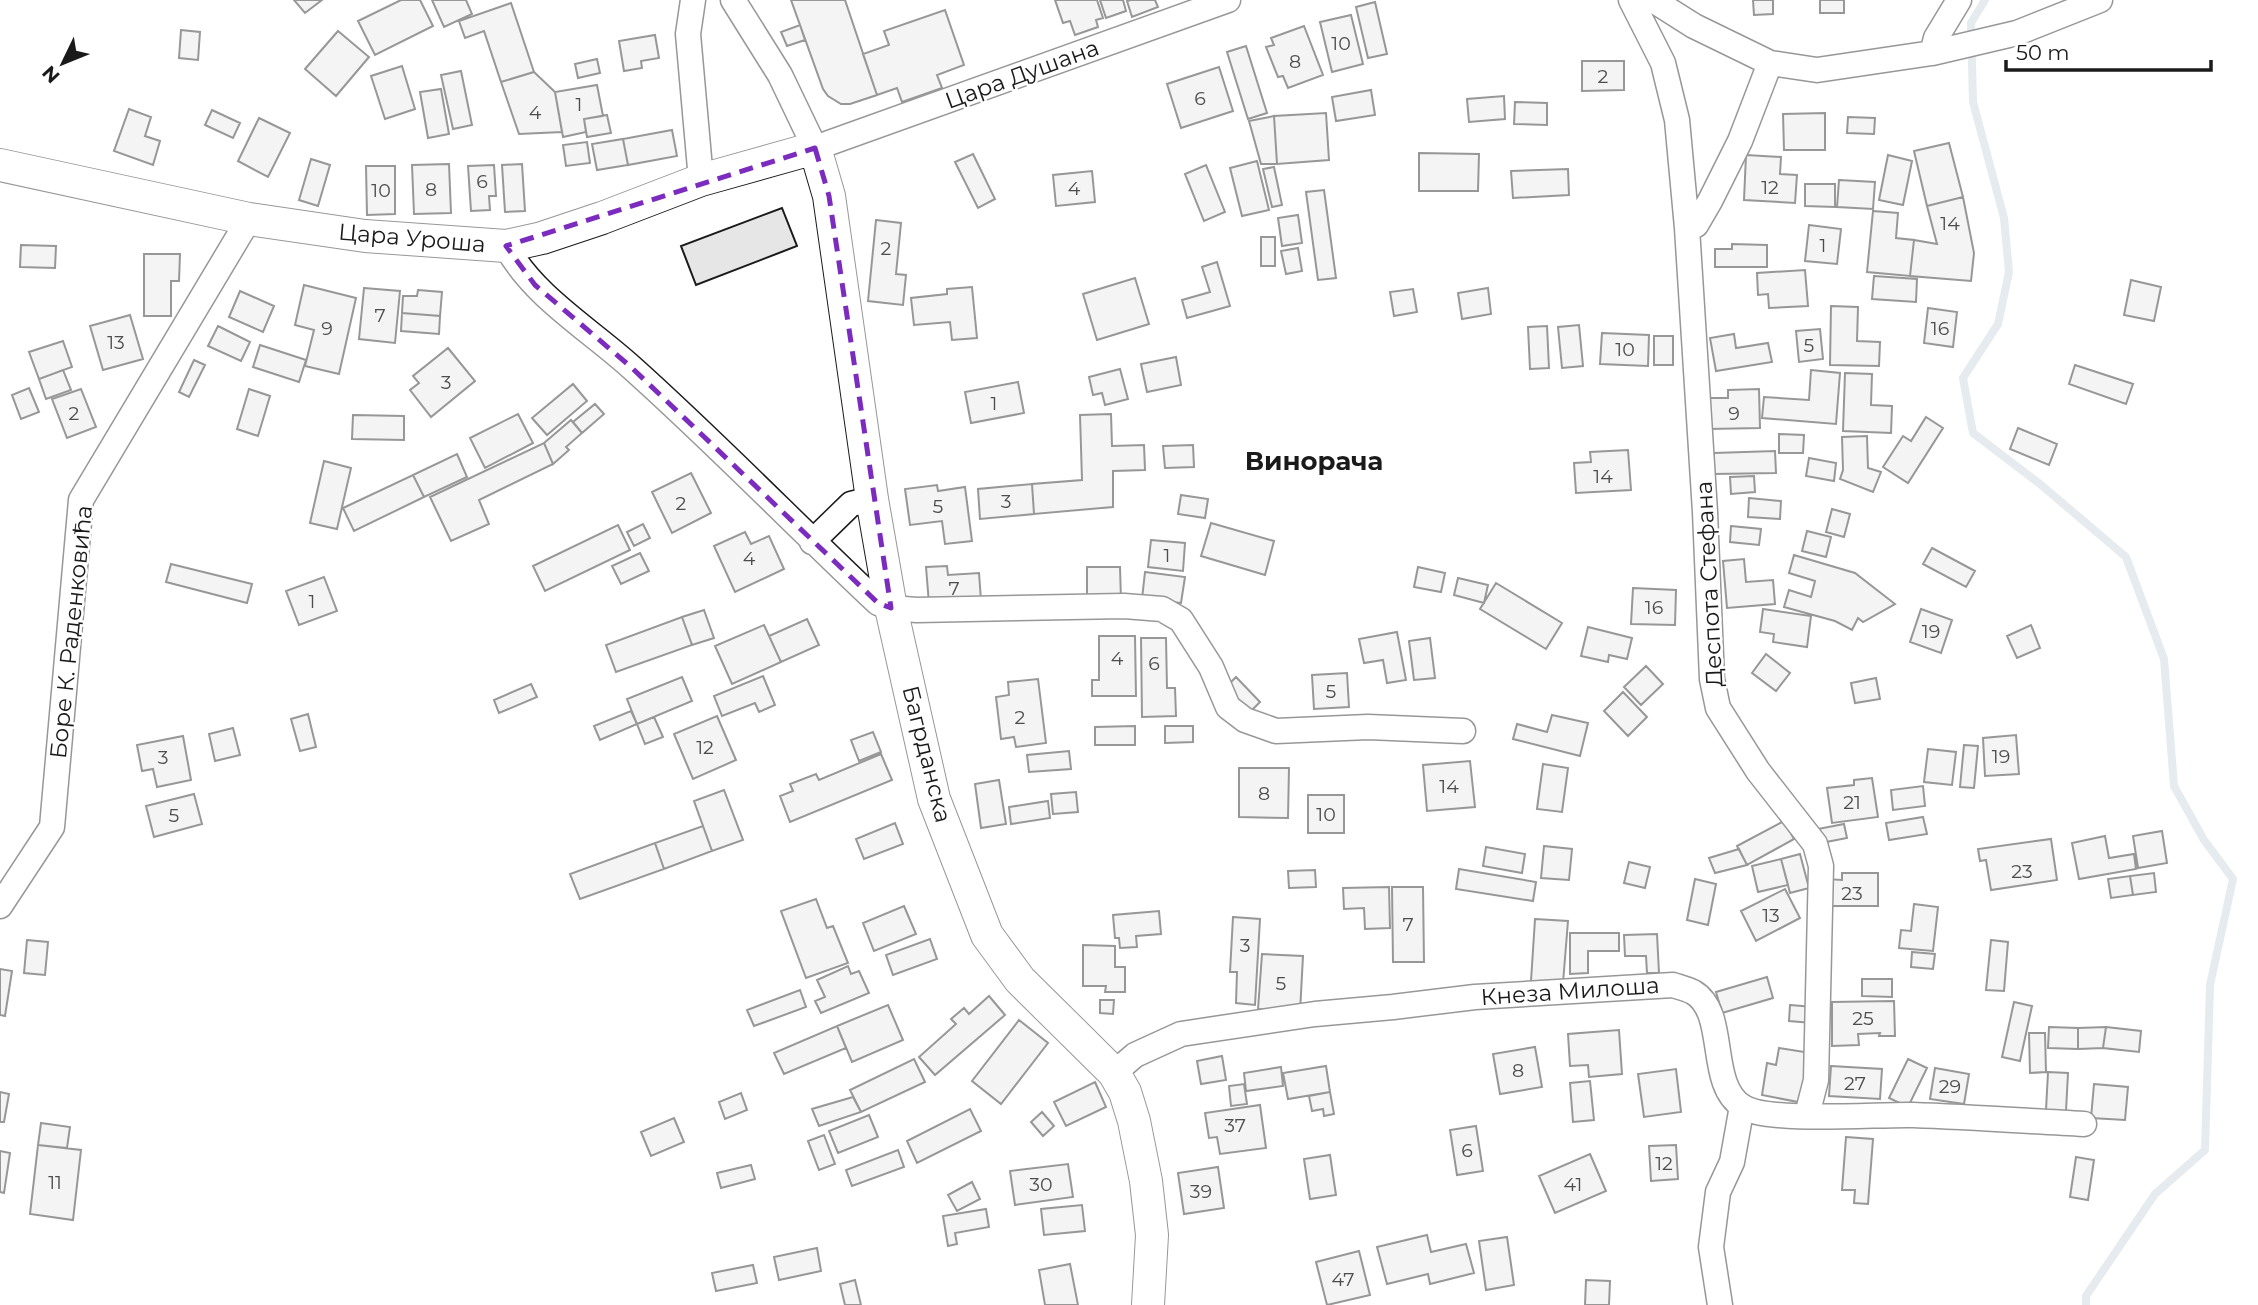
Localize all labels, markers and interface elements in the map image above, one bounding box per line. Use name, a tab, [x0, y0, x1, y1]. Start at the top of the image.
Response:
north arrow	[28, 28, 98, 98]
scale bar	[2006, 28, 2211, 72]
house number: 10	[1331, 32, 1351, 55]
street label: Цара Душана	[941, 33, 1103, 115]
text: 50 m	[2016, 40, 2070, 65]
house number: 8	[1289, 50, 1301, 73]
text: N	[37, 61, 65, 88]
house number: 2	[1598, 65, 1609, 88]
house number: 6	[1194, 87, 1206, 110]
house number: 1	[576, 93, 582, 116]
house number: 4	[529, 101, 542, 124]
house number: 6	[476, 170, 488, 193]
house number: 12	[1761, 176, 1779, 199]
house number: 4	[1068, 177, 1081, 200]
house number: 8	[425, 178, 437, 201]
house number: 10	[371, 179, 391, 202]
house number: 14	[1940, 212, 1960, 235]
street label: Цара Уроша	[337, 218, 487, 258]
house number: 1	[1820, 234, 1826, 257]
house number: 2	[881, 237, 892, 260]
house number: 7	[374, 304, 386, 327]
house number: 9	[321, 317, 333, 340]
house number: 16	[1931, 317, 1949, 340]
house number: 13	[107, 331, 125, 354]
house number: 5	[1804, 334, 1815, 357]
house number: 10	[1615, 338, 1635, 361]
house number: 3	[441, 371, 451, 394]
house number: 1	[991, 392, 997, 415]
house number: 2	[69, 402, 80, 425]
house number: 9	[1728, 402, 1740, 425]
district label: Винорача	[1245, 445, 1383, 477]
house number: 14	[1593, 465, 1613, 488]
street label: Деспота Стефана	[1690, 480, 1728, 688]
house number: 3	[1001, 490, 1011, 513]
house number: 2	[676, 492, 687, 515]
house number: 5	[933, 495, 944, 518]
street label: Боре К. Раденковића	[44, 504, 98, 760]
house number: 1	[1164, 544, 1170, 567]
house number: 4	[743, 547, 756, 570]
house number: 7	[948, 577, 960, 600]
house number: 1	[309, 590, 315, 613]
house number: 16	[1645, 596, 1663, 619]
house number: 19	[1922, 620, 1940, 643]
house number: 4	[1111, 647, 1124, 670]
house number: 6	[1148, 652, 1160, 675]
house number: 5	[1326, 680, 1337, 703]
street label: Багрданска	[896, 683, 958, 825]
house number: 2	[1015, 706, 1026, 729]
house number: 12	[696, 736, 714, 759]
house number: 19	[1992, 745, 2010, 768]
house number: 3	[158, 746, 168, 769]
house number: 14	[1439, 775, 1459, 798]
house number: 8	[1258, 782, 1270, 805]
house number: 21	[1843, 791, 1861, 814]
house number: 10	[1316, 803, 1336, 826]
house number: 5	[169, 804, 180, 827]
house number: 23	[2011, 860, 2033, 883]
house number: 23	[1841, 882, 1863, 905]
house number: 13	[1762, 904, 1780, 927]
house number: 7	[1402, 913, 1414, 936]
house number: 3	[1240, 934, 1250, 957]
street label: Кнеза Милоша	[1480, 971, 1660, 1011]
house number: 5	[1276, 972, 1287, 995]
house number: 25	[1852, 1007, 1874, 1030]
house number: 8	[1512, 1059, 1524, 1082]
house number: 27	[1844, 1072, 1866, 1095]
house number: 29	[1939, 1075, 1961, 1098]
house number: 37	[1224, 1114, 1246, 1137]
house number: 6	[1461, 1139, 1473, 1162]
house number: 12	[1655, 1152, 1673, 1175]
house number: 11	[48, 1171, 62, 1194]
house number: 30	[1029, 1173, 1053, 1196]
house number: 41	[1564, 1173, 1582, 1196]
house number: 39	[1190, 1180, 1212, 1203]
house number: 47	[1332, 1268, 1354, 1291]

